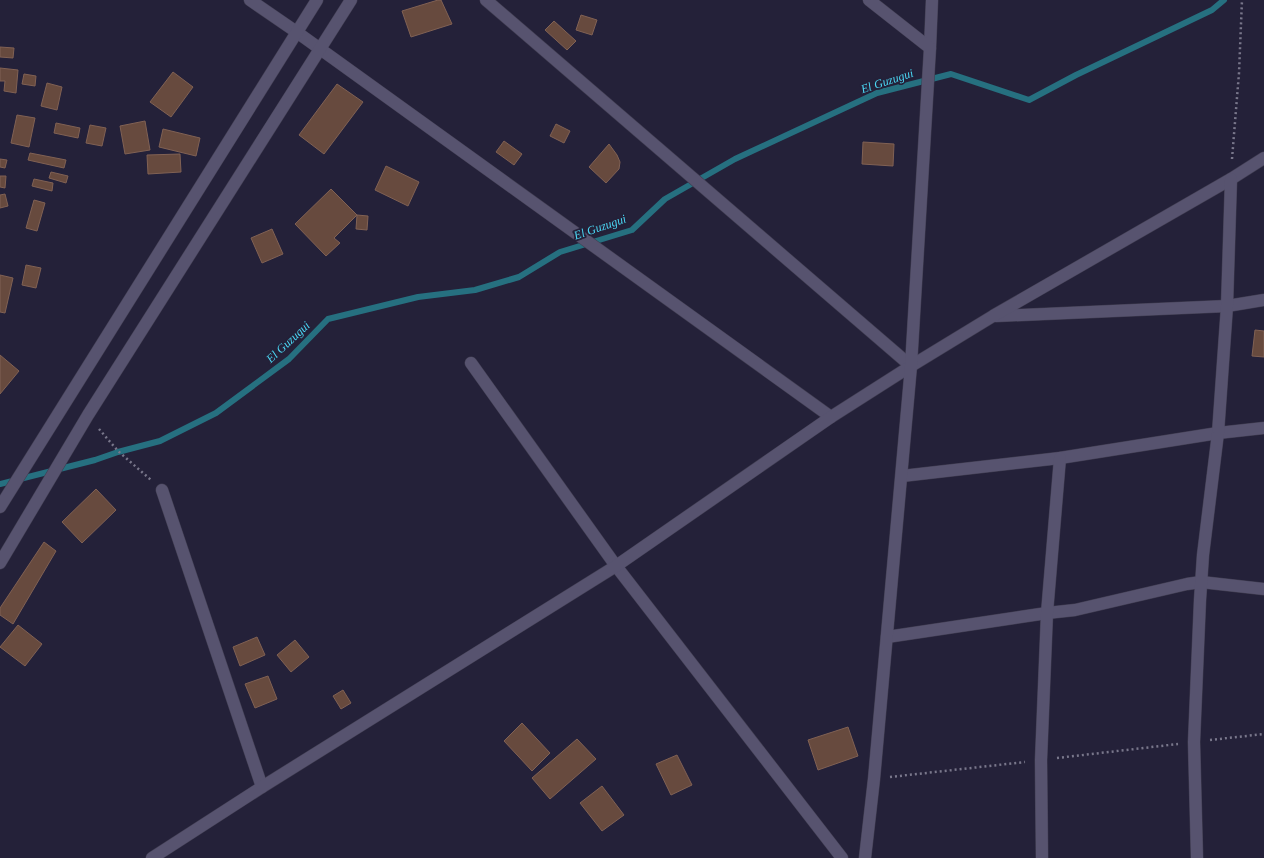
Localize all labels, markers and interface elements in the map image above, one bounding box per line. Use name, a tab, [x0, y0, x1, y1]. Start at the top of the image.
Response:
water label: El Guzugui	[858, 66, 915, 96]
water label: El Guzugui	[571, 212, 628, 243]
water label: El Guzugui	[263, 318, 313, 366]

